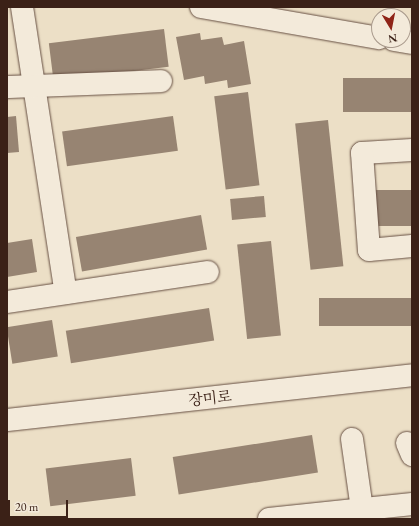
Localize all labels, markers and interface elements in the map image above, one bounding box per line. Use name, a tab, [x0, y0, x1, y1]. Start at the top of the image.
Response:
north arrow	[371, 8, 411, 48]
text: N	[387, 31, 399, 46]
street label: 장미로	[187, 387, 233, 409]
scale bar	[10, 492, 70, 518]
text: 20 m	[15, 499, 38, 515]

